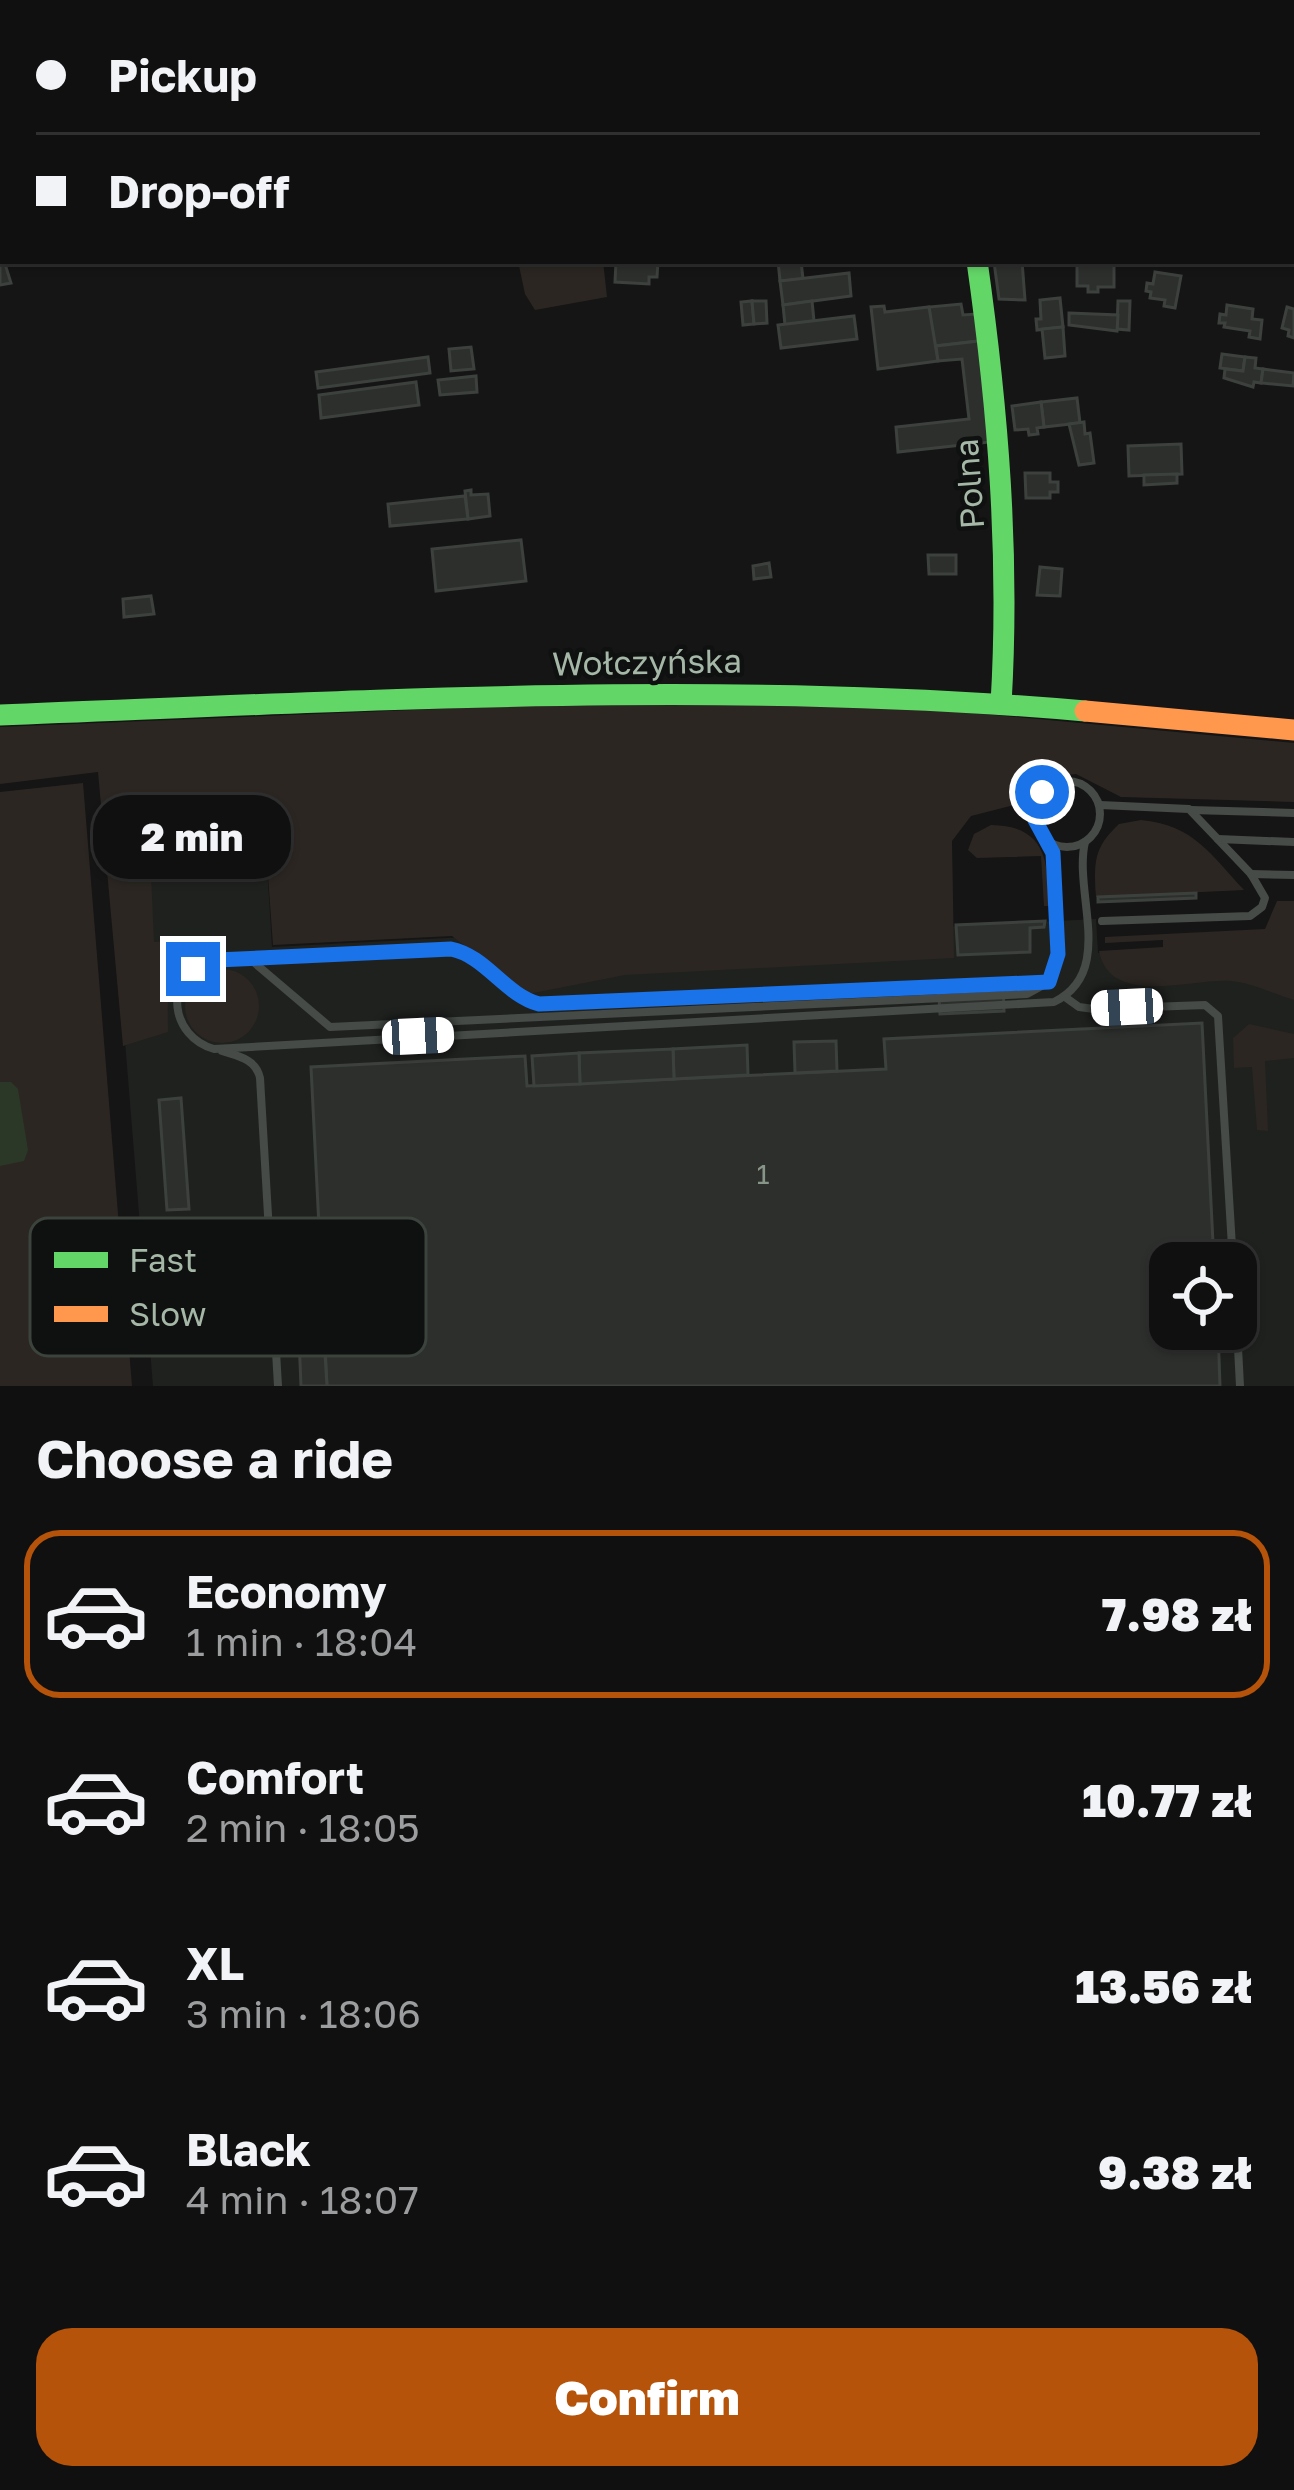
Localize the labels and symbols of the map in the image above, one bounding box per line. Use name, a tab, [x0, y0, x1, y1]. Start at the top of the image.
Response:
street label: Polna	[946, 437, 991, 531]
street label: Wołczyńska	[552, 640, 742, 683]
route start	[1015, 765, 1069, 819]
callout: 2 min	[94, 795, 292, 879]
route end	[166, 942, 220, 996]
car	[1090, 987, 1164, 1027]
car	[381, 1016, 455, 1056]
house number: 1	[756, 1158, 770, 1190]
legend	[30, 1218, 426, 1356]
text: Fast	[129, 1240, 197, 1279]
text: Slow	[129, 1294, 207, 1333]

